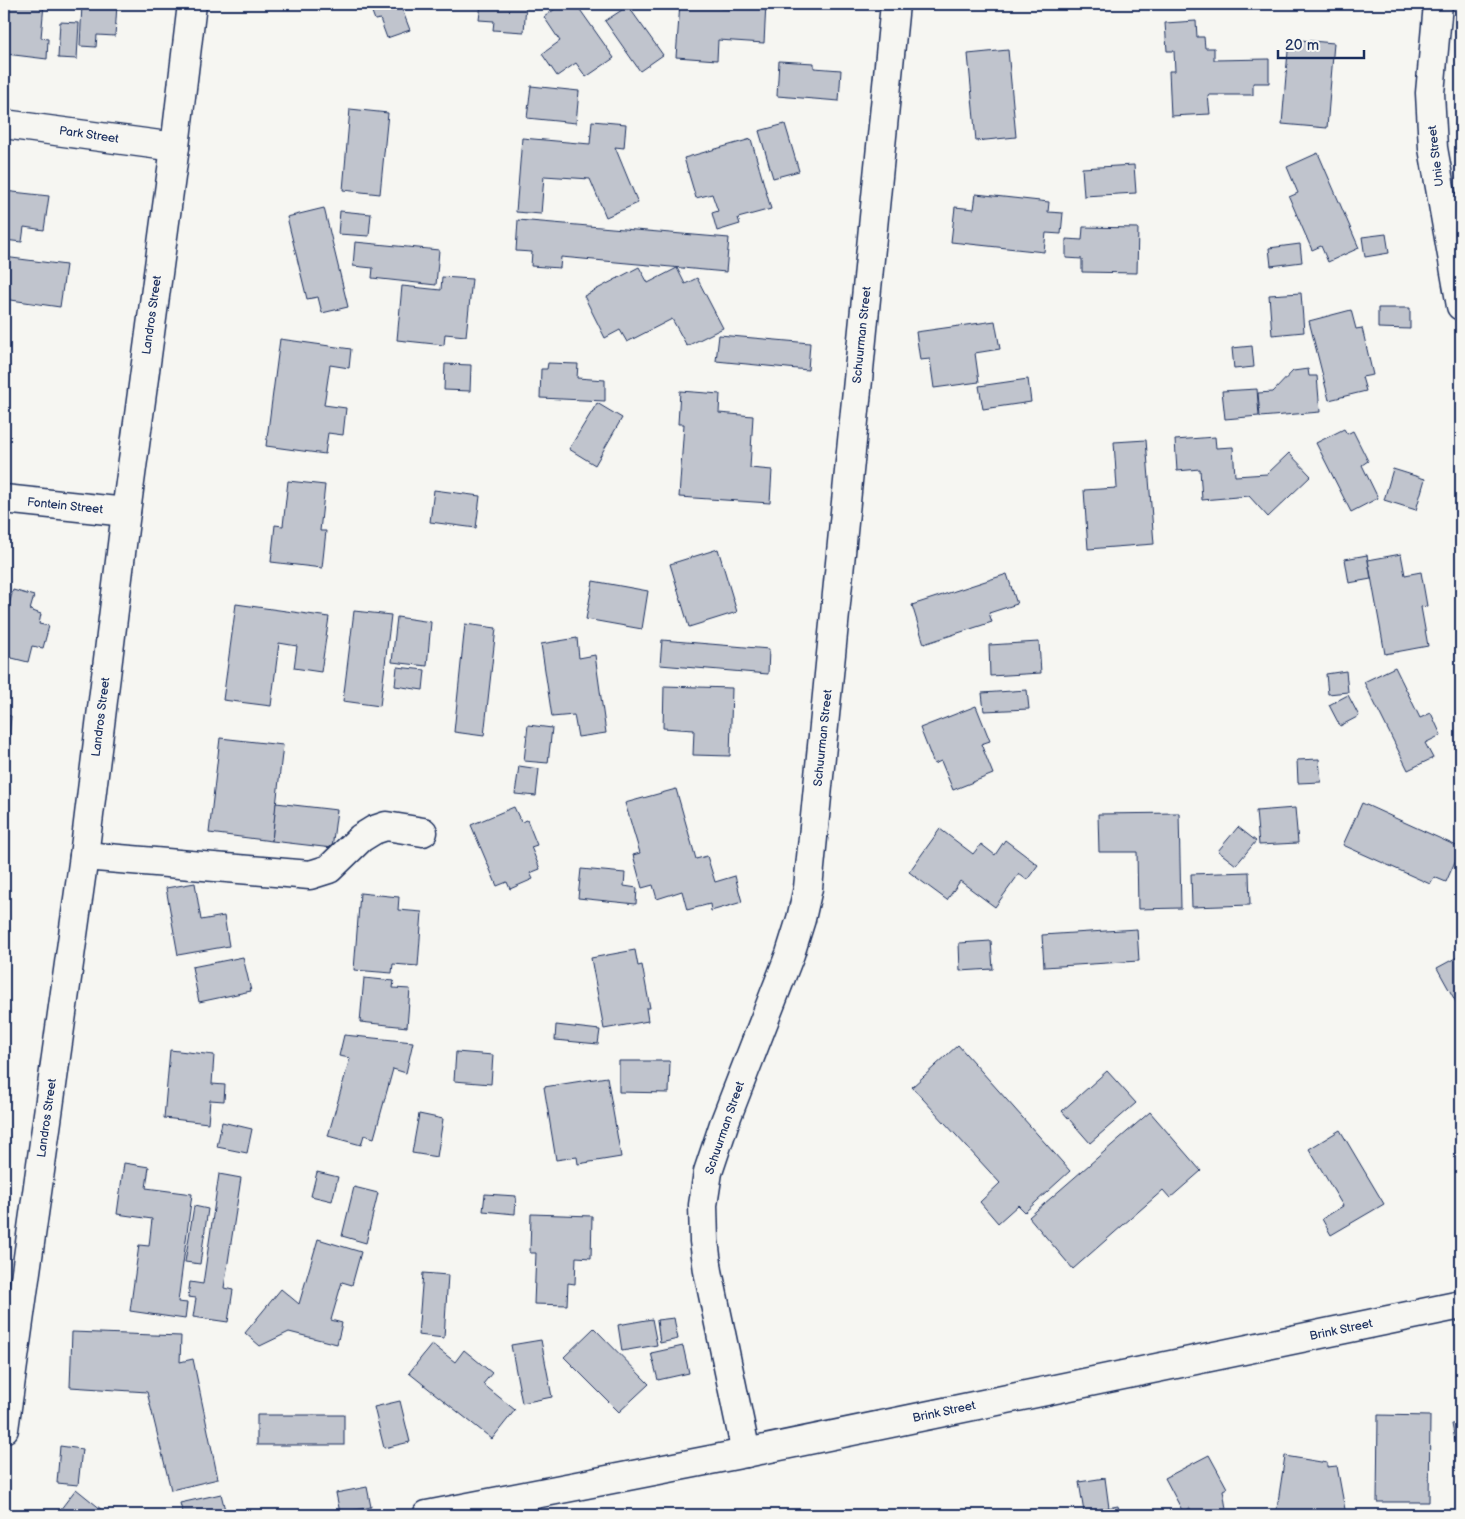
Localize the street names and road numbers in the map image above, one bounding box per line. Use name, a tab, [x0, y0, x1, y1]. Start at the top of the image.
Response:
street label: Park Street	[58, 123, 120, 147]
street label: Unie Street	[1425, 124, 1447, 187]
street label: Landros Street	[139, 274, 165, 356]
street label: Schuurman Street	[849, 285, 875, 384]
street label: Fontein Street	[26, 495, 104, 517]
street label: Landros Street	[89, 676, 113, 758]
street label: Schuurman Street	[810, 688, 836, 787]
street label: Landros Street	[34, 1077, 60, 1159]
street label: Schuurman Street	[702, 1079, 748, 1176]
street label: Brink Street	[1308, 1316, 1374, 1344]
street label: Brink Street	[911, 1398, 977, 1426]

